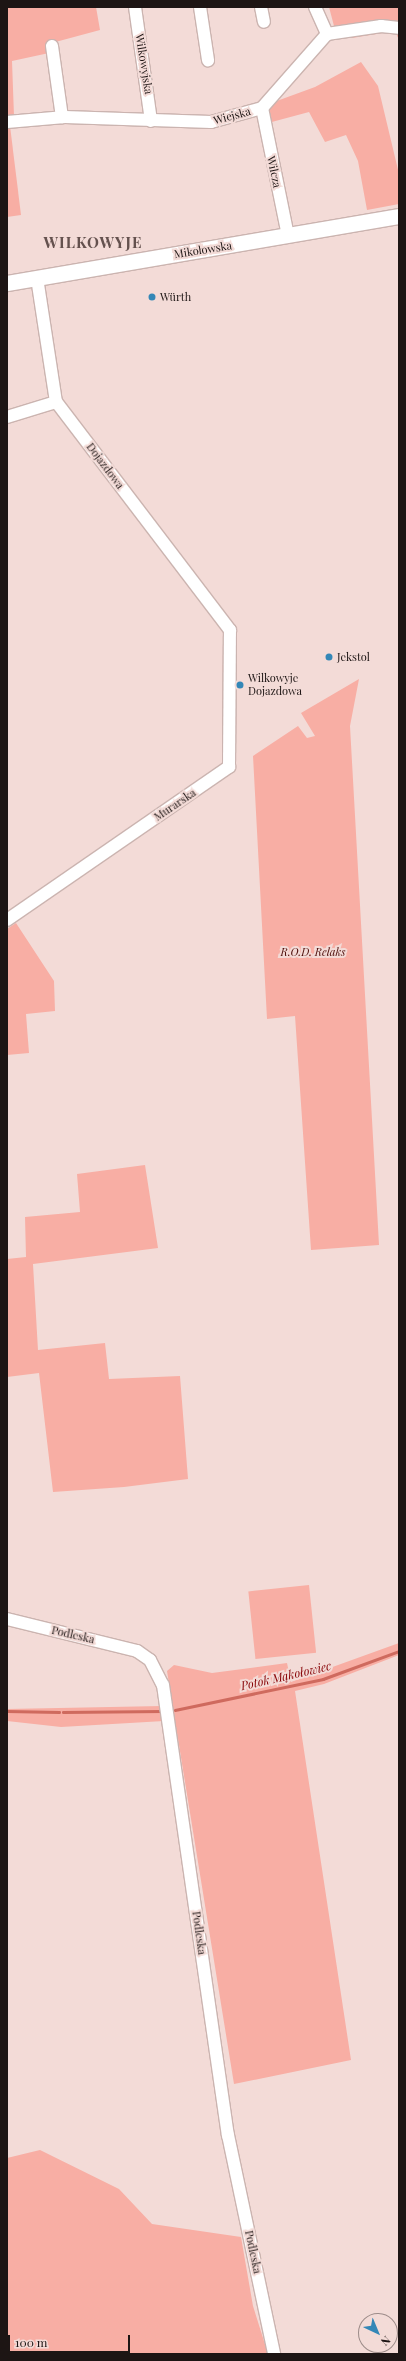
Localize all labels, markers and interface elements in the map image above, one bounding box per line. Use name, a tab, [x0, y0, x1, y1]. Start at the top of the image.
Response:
street label: Wilkowyjska	[133, 33, 155, 95]
street label: Wiejska	[212, 105, 252, 127]
street label: Wilcza	[264, 155, 284, 189]
district label: WILKOWYJE	[44, 234, 142, 252]
street label: Mikołowska	[173, 239, 233, 261]
place label: Würth	[160, 290, 191, 304]
marker: Würth	[147, 292, 157, 302]
street label: Dojazdowa	[84, 441, 126, 491]
place label: Jekstol	[337, 650, 370, 664]
marker: Jekstol	[324, 652, 334, 662]
place label: Wilkowyje Dojazdowa	[248, 672, 302, 698]
marker: Wilkowyje Dojazdowa	[235, 680, 245, 690]
street label: Murarska	[152, 786, 198, 824]
park label: R.O.D. Relaks	[281, 945, 345, 959]
street label: Podleska	[50, 1624, 96, 1646]
water label: Potok Mąkołowiec	[240, 1659, 332, 1693]
street label: Podleska	[189, 1910, 209, 1956]
street label: Podleska	[242, 2229, 264, 2275]
north arrow	[358, 2313, 398, 2353]
scale bar	[10, 2327, 132, 2353]
text: N	[378, 2333, 394, 2349]
text: 100 m	[15, 2334, 47, 2350]

